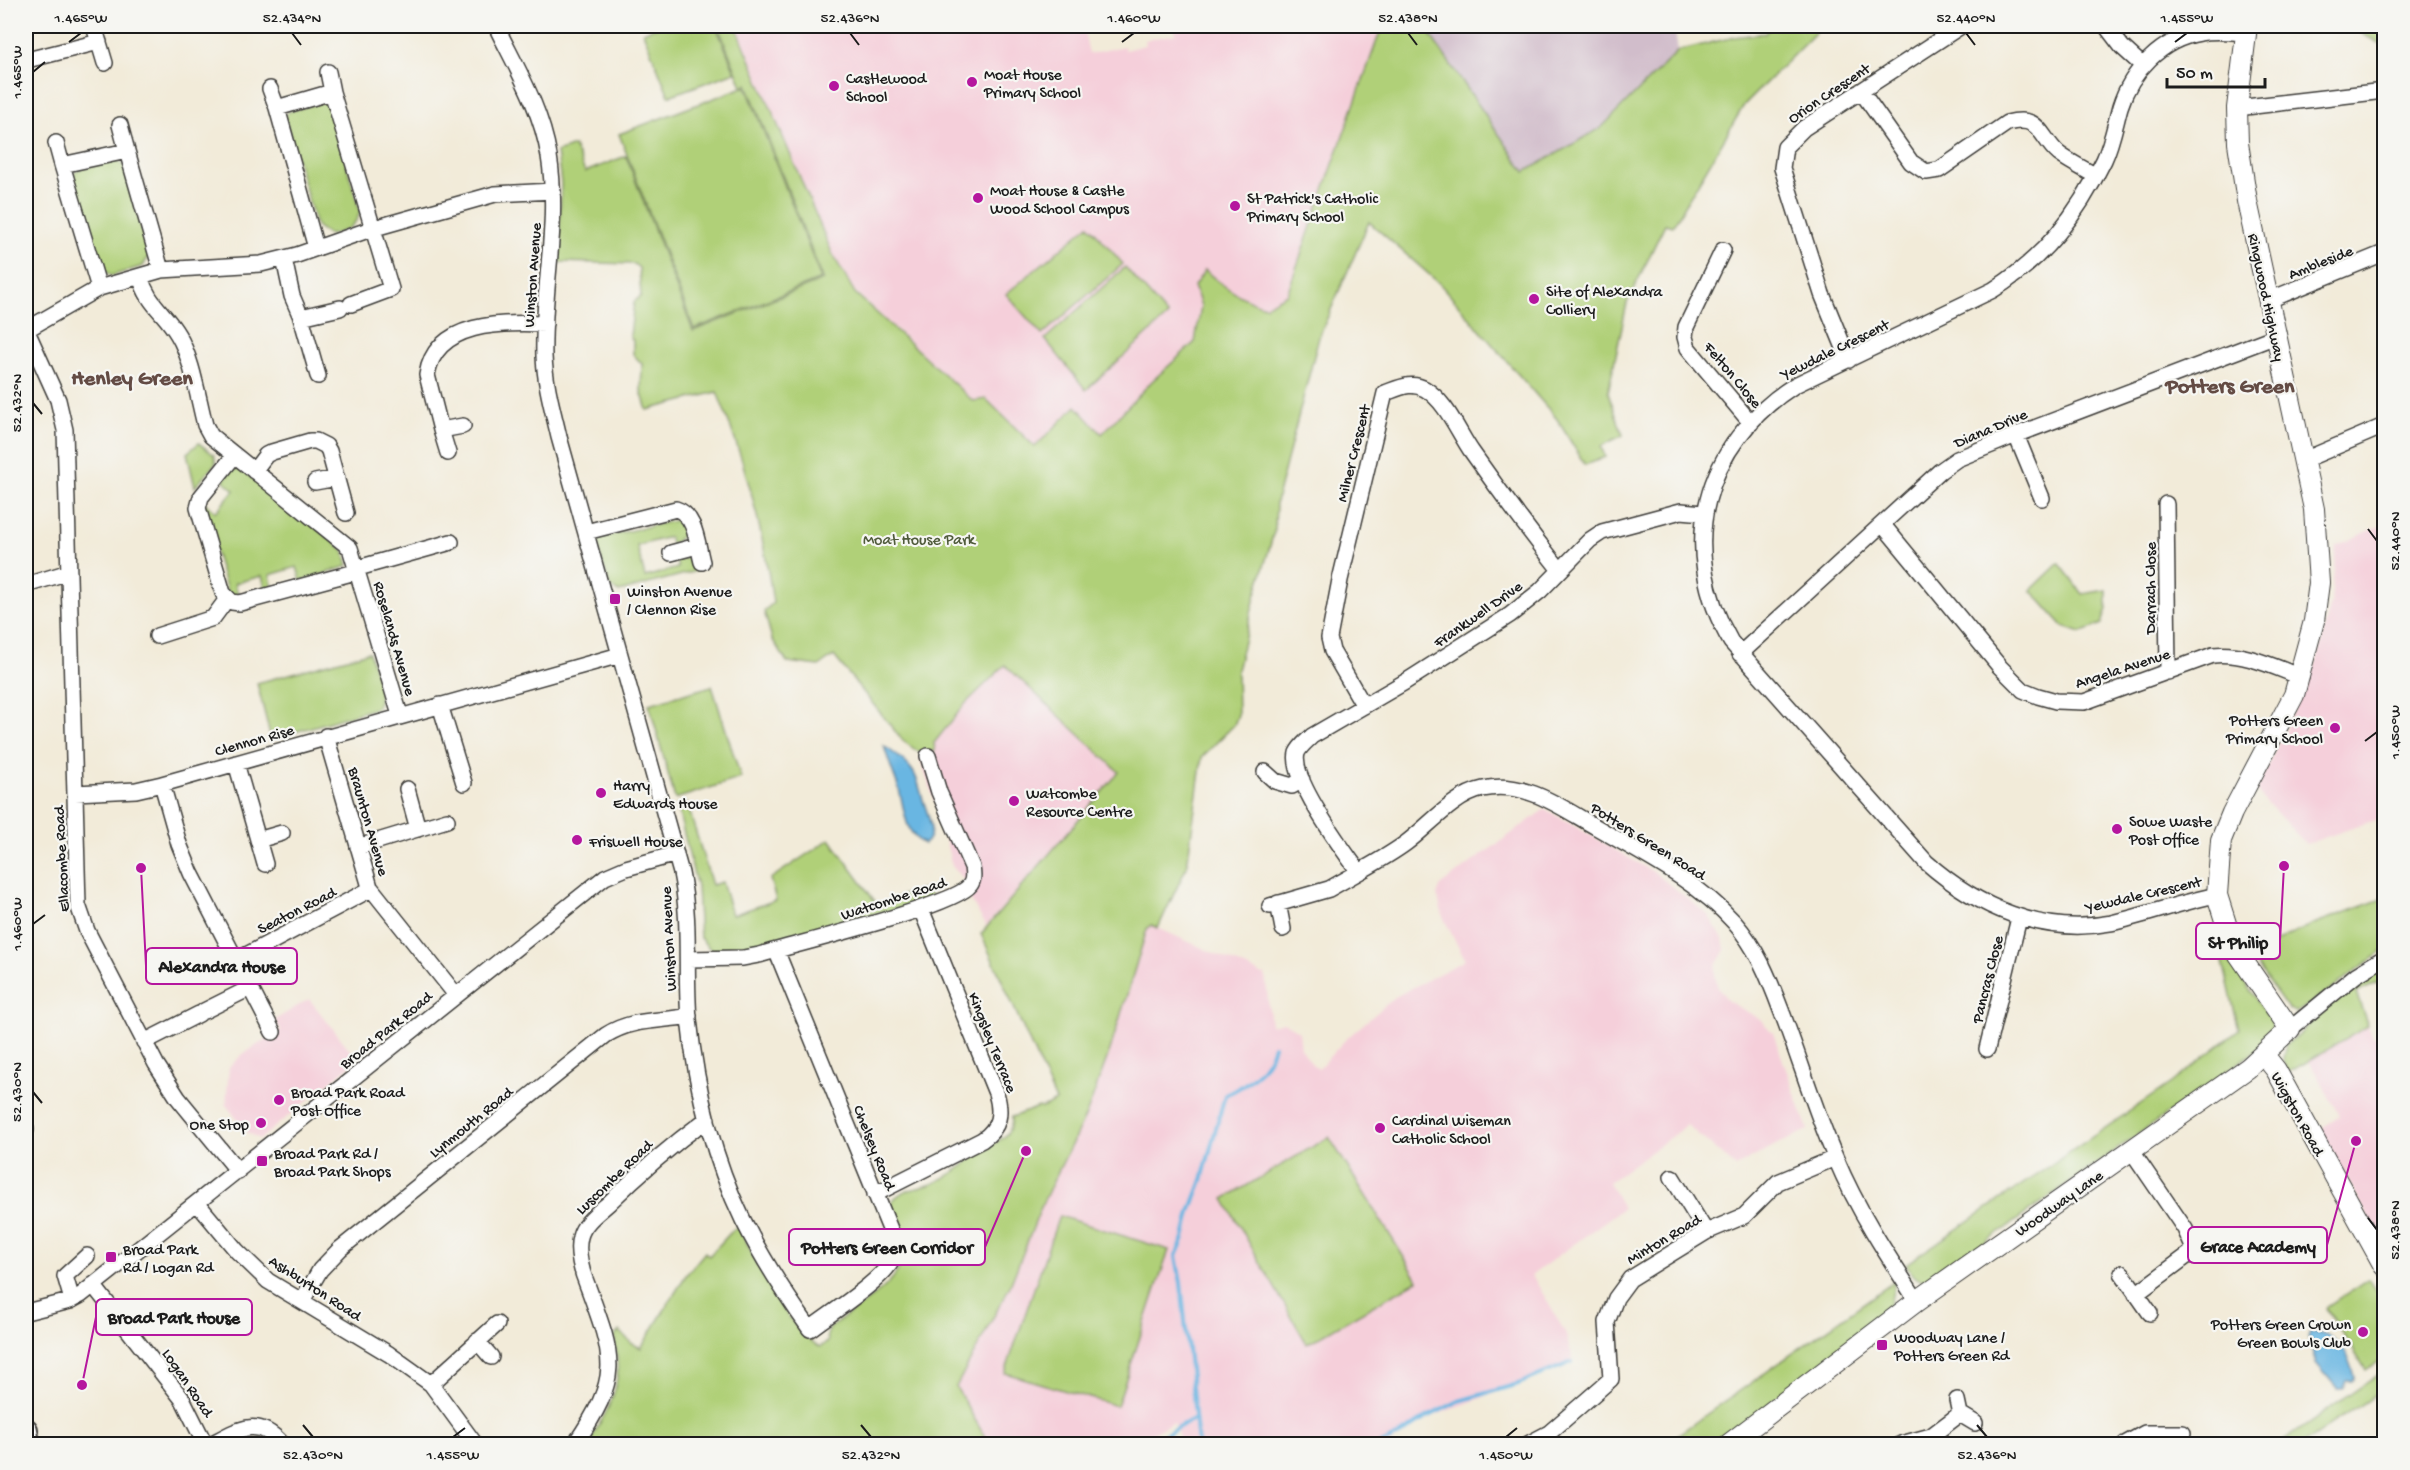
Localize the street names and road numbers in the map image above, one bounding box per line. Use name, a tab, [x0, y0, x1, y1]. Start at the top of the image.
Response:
street label: Orion Crescent	[1785, 60, 1876, 129]
street label: Winston Avenue	[521, 222, 548, 328]
street label: Ringwood Highway	[2242, 232, 2287, 363]
street label: Ambleside	[2286, 242, 2357, 286]
street label: Yewdale Crescent	[1776, 316, 1894, 386]
street label: Felton Close	[1697, 338, 1765, 414]
street label: Milner Crescent	[1334, 402, 1377, 505]
street label: Diana Drive	[1951, 406, 2032, 455]
street label: Darrach Close	[2143, 541, 2162, 635]
street label: Frankwell Drive	[1430, 578, 1528, 654]
street label: Roselands Avenue	[367, 580, 418, 699]
street label: Angela Avenue	[2073, 646, 2174, 695]
street label: Clennon Rise	[213, 722, 297, 763]
street label: Braunton Avenue	[342, 764, 391, 879]
street label: Potters Green Road	[1585, 799, 1710, 887]
street label: Ellacombe Road	[51, 804, 76, 912]
street label: Watcombe Road	[839, 874, 951, 926]
street label: Yewdale Crescent	[2082, 874, 2205, 919]
street label: Seaton Road	[255, 883, 342, 940]
street label: Winston Avenue	[658, 885, 683, 992]
street label: Pancras Close	[1969, 933, 2010, 1027]
street label: Broad Park Road	[336, 988, 439, 1075]
street label: Kingsley Terrace	[962, 990, 1020, 1097]
street label: Wigston Road	[2265, 1069, 2328, 1161]
street label: Lynmouth Road	[426, 1083, 519, 1163]
street label: Chelsey Road	[847, 1103, 899, 1195]
street label: Luscombe Road	[573, 1136, 659, 1220]
street label: Woodway Lane	[2012, 1167, 2108, 1242]
street label: Minton Road	[1624, 1211, 1707, 1271]
street label: Ashburton Road	[264, 1253, 365, 1328]
street label: Logan Road	[156, 1346, 217, 1423]

